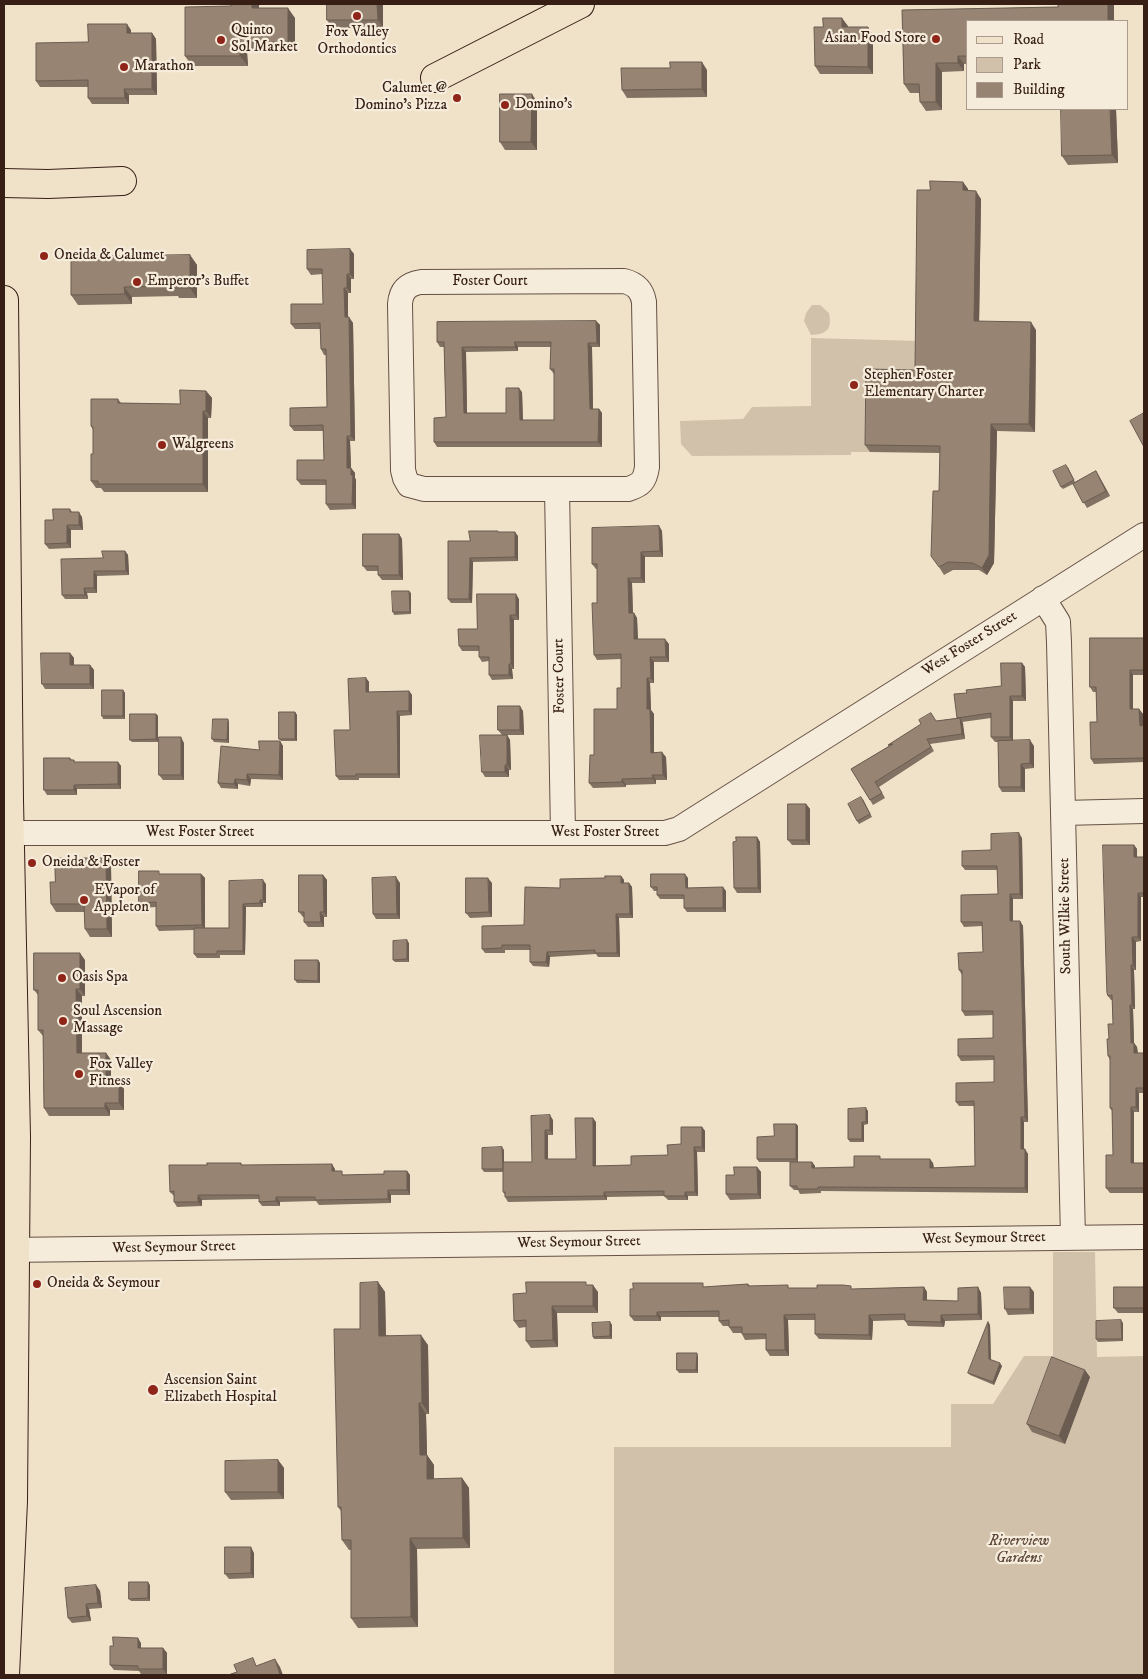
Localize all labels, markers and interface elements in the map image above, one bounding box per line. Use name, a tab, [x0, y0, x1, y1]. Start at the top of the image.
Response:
marker: Fox Valley Orthodontics	[351, 10, 363, 22]
legend	[966, 20, 1128, 110]
place label: Quinto Sol Market	[231, 22, 298, 57]
place label: Fox Valley Orthodontics	[318, 24, 396, 59]
place label: Asian Food Store	[824, 30, 926, 48]
text: Road	[1013, 30, 1044, 49]
marker: Asian Food Store	[930, 33, 942, 45]
marker: Quinto Sol Market	[215, 34, 227, 46]
text: Park	[1013, 55, 1041, 74]
place label: Marathon	[134, 58, 194, 76]
marker: Marathon	[118, 61, 130, 73]
place label: Calumet @ Domino's Pizza	[354, 80, 447, 115]
text: Building	[1013, 80, 1065, 99]
marker: Calumet @ Domino's Pizza	[451, 92, 463, 104]
place label: Domino's	[515, 96, 572, 114]
marker: Domino's	[499, 99, 511, 111]
place label: Oneida & Calumet	[54, 247, 165, 265]
marker: Oneida & Calumet	[38, 250, 50, 262]
place label: Emperor's Buffet	[147, 273, 249, 291]
street label: Foster Court	[452, 273, 528, 291]
marker: Emperor's Buffet	[131, 276, 143, 288]
place label: Stephen Foster Elementary Charter	[864, 367, 984, 402]
marker: Stephen Foster Elementary Charter	[848, 379, 860, 391]
place label: Walgreens	[172, 436, 234, 454]
marker: Walgreens	[156, 439, 168, 451]
street label: West Foster Street	[919, 608, 1021, 680]
street label: Foster Court	[550, 638, 570, 714]
street label: West Foster Street	[146, 824, 254, 842]
street label: West Foster Street	[551, 824, 659, 842]
place label: Oneida & Foster	[42, 854, 140, 872]
marker: Oneida & Foster	[26, 857, 38, 869]
street label: South Wilkie Street	[1056, 858, 1076, 974]
place label: EVapor of Appleton	[94, 882, 155, 917]
marker: EVapor of Appleton	[78, 894, 90, 906]
place label: Oasis Spa	[72, 969, 128, 987]
marker: Oasis Spa	[56, 972, 68, 984]
place label: Soul Ascension Massage	[73, 1003, 162, 1038]
marker: Soul Ascension Massage	[57, 1015, 69, 1027]
place label: Fox Valley Fitness	[89, 1056, 153, 1091]
marker: Fox Valley Fitness	[73, 1068, 85, 1080]
street label: West Seymour Street	[922, 1229, 1046, 1249]
street label: West Seymour Street	[517, 1233, 641, 1253]
street label: West Seymour Street	[112, 1238, 236, 1258]
place label: Oneida & Seymour	[47, 1275, 160, 1293]
marker: Oneida & Seymour	[31, 1278, 43, 1290]
place label: Ascension Saint Elizabeth Hospital	[164, 1372, 277, 1407]
marker: Ascension Saint Elizabeth Hospital	[146, 1383, 160, 1397]
park label: Riverview Gardens	[989, 1533, 1049, 1568]

